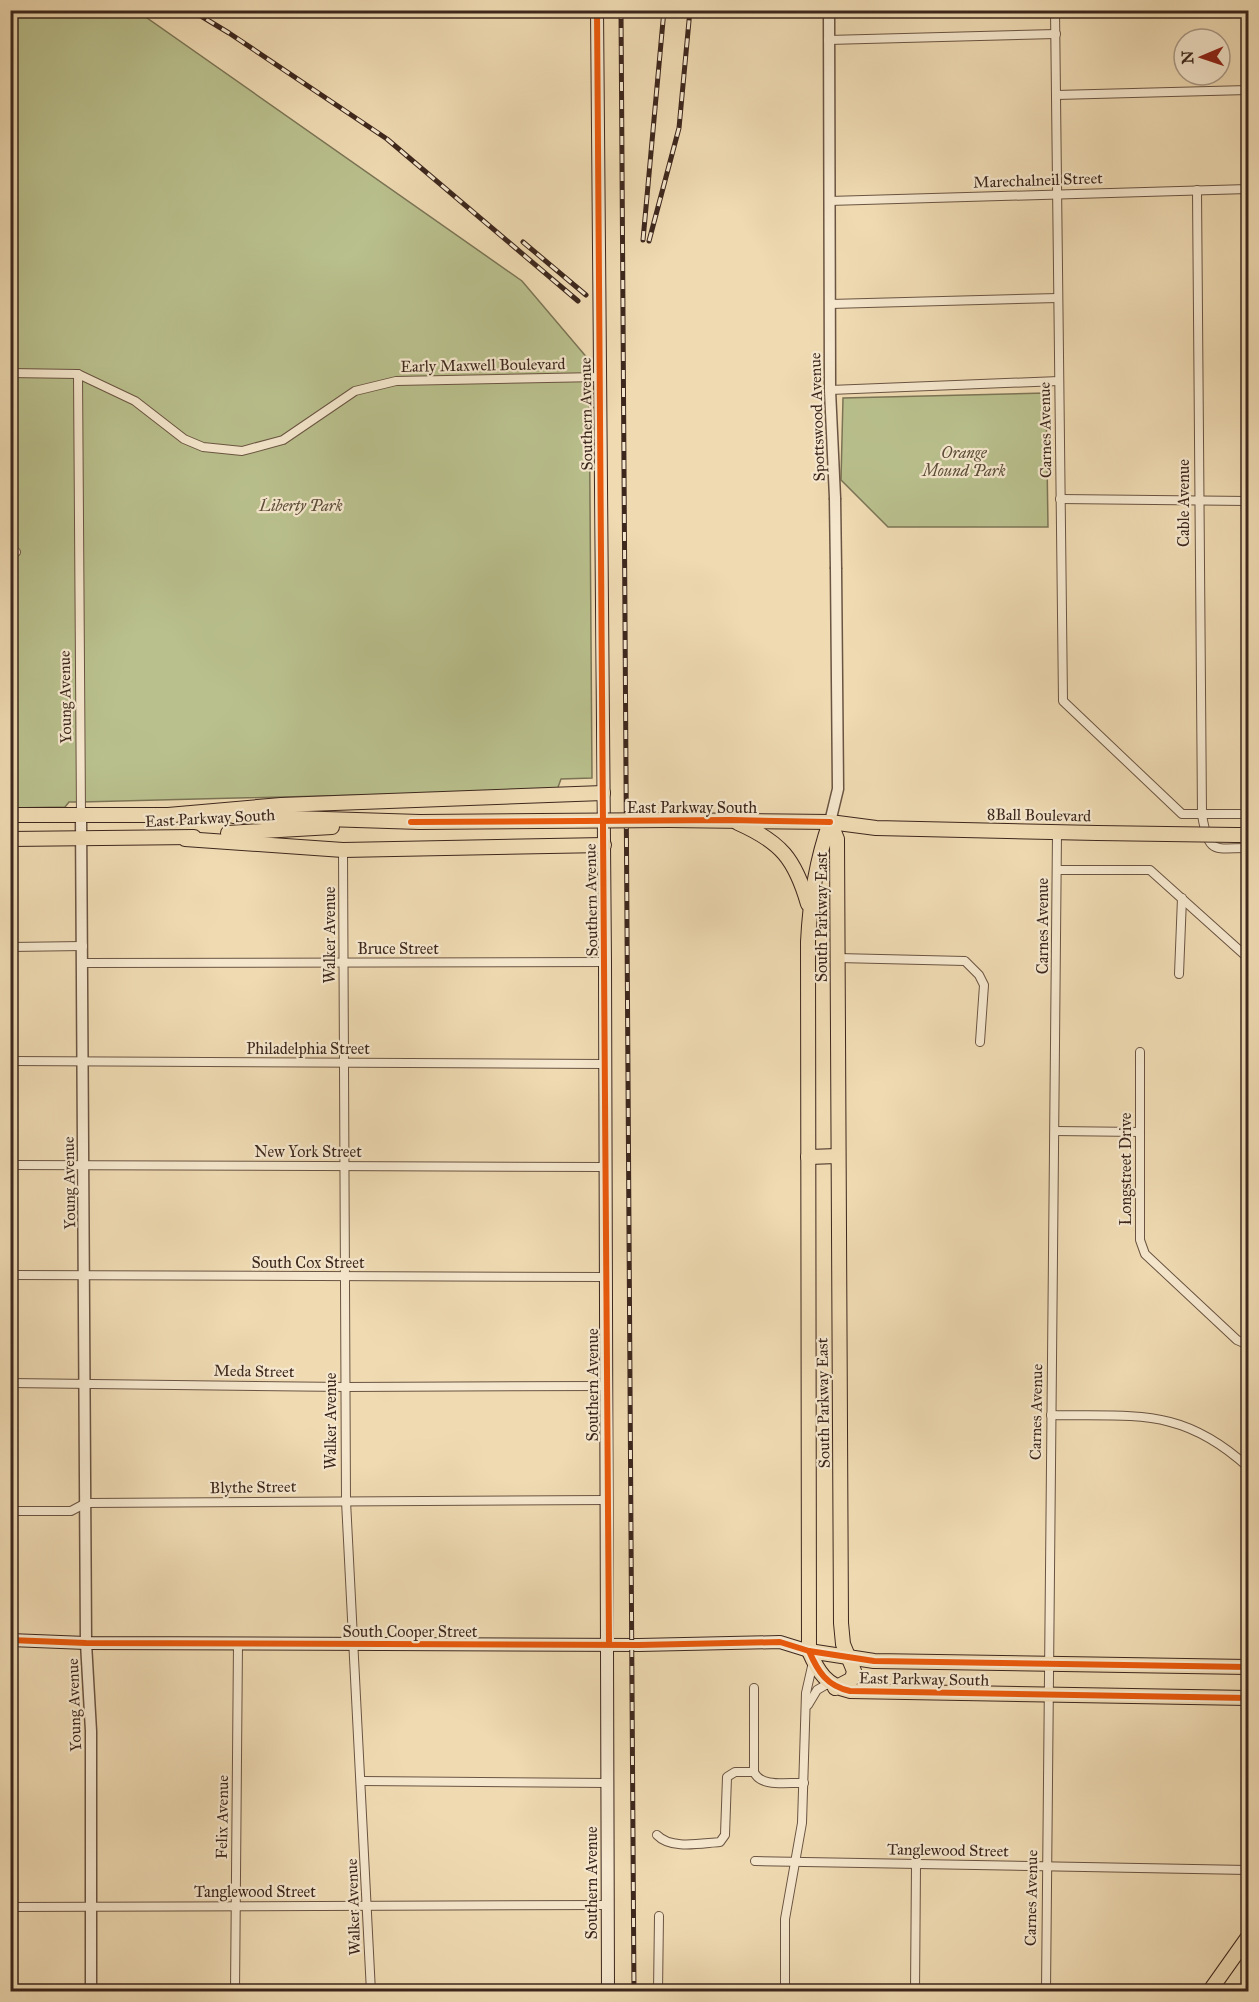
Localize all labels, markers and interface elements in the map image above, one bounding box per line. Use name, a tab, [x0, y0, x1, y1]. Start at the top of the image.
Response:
north arrow	[1172, 27, 1232, 87]
text: N	[1178, 50, 1197, 65]
street label: Marechalneil Street	[973, 168, 1104, 192]
street label: Spottswood Avenue	[805, 352, 829, 482]
street label: Early Maxwell Boulevard	[400, 354, 566, 376]
street label: Southern Avenue	[576, 357, 596, 471]
street label: Carnes Avenue	[1035, 381, 1055, 478]
park label: Orange Mound Park	[920, 443, 1006, 480]
street label: Cable Avenue	[1174, 459, 1193, 547]
park label: Liberty Park	[258, 496, 343, 515]
street label: Young Avenue	[55, 650, 76, 744]
street label: East Parkway South	[627, 798, 757, 817]
street label: East Parkway South	[144, 805, 276, 831]
street label: 8Ball Boulevard	[987, 805, 1091, 825]
street label: Southern Avenue	[581, 843, 601, 957]
street label: South Parkway East	[812, 851, 831, 982]
street label: Carnes Avenue	[1033, 878, 1052, 974]
street label: Walker Avenue	[320, 886, 339, 983]
street label: Bruce Street	[357, 939, 439, 958]
street label: Philadelphia Street	[246, 1039, 370, 1058]
street label: Longstreet Drive	[1116, 1112, 1136, 1225]
street label: Young Avenue	[59, 1136, 80, 1230]
street label: New York Street	[254, 1142, 362, 1161]
street label: South Cox Street	[251, 1253, 365, 1272]
street label: Southern Avenue	[583, 1328, 602, 1442]
street label: South Parkway East	[812, 1337, 834, 1468]
street label: Meda Street	[213, 1361, 295, 1381]
street label: Carnes Avenue	[1026, 1363, 1046, 1460]
street label: Walker Avenue	[321, 1372, 340, 1469]
street label: Blythe Street	[210, 1477, 297, 1497]
street label: South Cooper Street	[342, 1622, 478, 1641]
street label: Young Avenue	[63, 1658, 86, 1752]
street label: East Parkway South	[859, 1668, 990, 1690]
street label: Felix Avenue	[212, 1774, 232, 1859]
street label: Southern Avenue	[582, 1826, 601, 1940]
street label: Tanglewood Street	[887, 1839, 1009, 1862]
street label: Carnes Avenue	[1021, 1849, 1041, 1946]
street label: Walker Avenue	[342, 1858, 364, 1956]
street label: Tanglewood Street	[194, 1882, 316, 1902]

